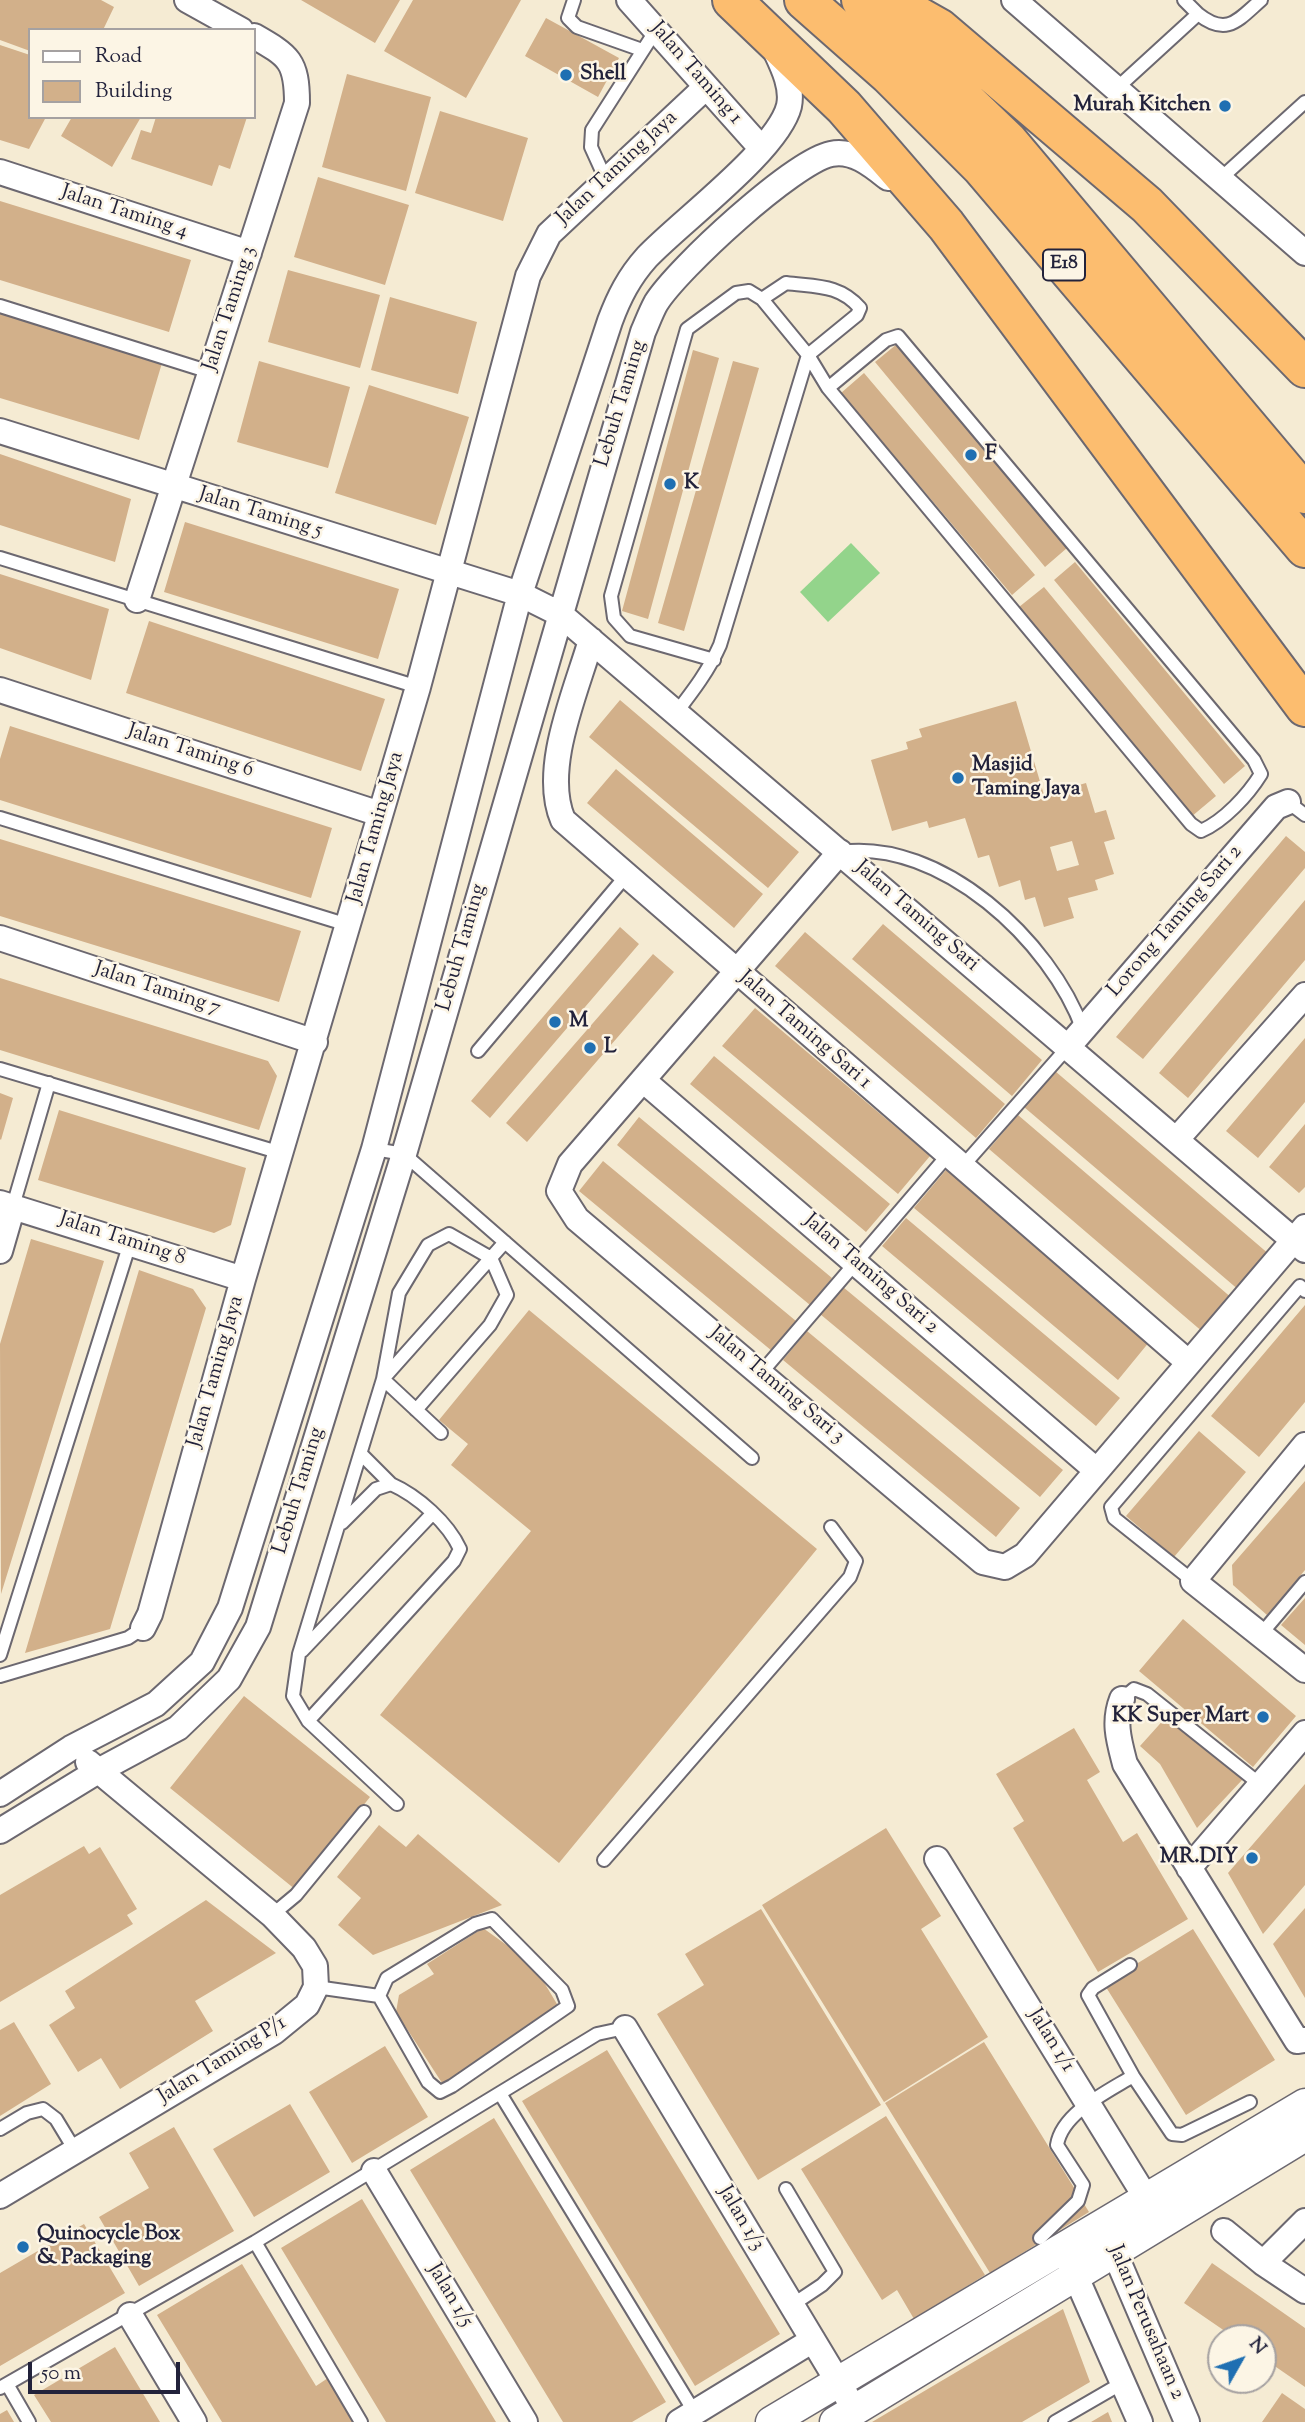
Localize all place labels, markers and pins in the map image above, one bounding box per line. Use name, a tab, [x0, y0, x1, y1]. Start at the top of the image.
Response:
place label: Shell	[580, 62, 626, 88]
marker: Shell	[558, 67, 574, 83]
place label: Murah Kitchen	[1074, 93, 1211, 119]
marker: Murah Kitchen	[1217, 98, 1233, 114]
place label: F	[985, 442, 997, 468]
marker: F	[963, 447, 979, 463]
place label: K	[684, 471, 699, 497]
marker: K	[662, 476, 678, 492]
place label: Masjid Taming Jaya	[972, 753, 1080, 803]
marker: Masjid Taming Jaya	[950, 770, 966, 786]
place label: M	[569, 1009, 588, 1035]
marker: M	[547, 1014, 563, 1030]
place label: L	[604, 1035, 617, 1061]
marker: L	[582, 1040, 598, 1056]
place label: KK Super Mart	[1112, 1704, 1249, 1730]
marker: KK Super Mart	[1255, 1709, 1271, 1725]
place label: MR.DIY	[1160, 1845, 1238, 1871]
marker: MR.DIY	[1244, 1850, 1260, 1866]
place label: Quinocycle Box & Packaging	[37, 2222, 181, 2272]
marker: Quinocycle Box & Packaging	[15, 2239, 31, 2255]

